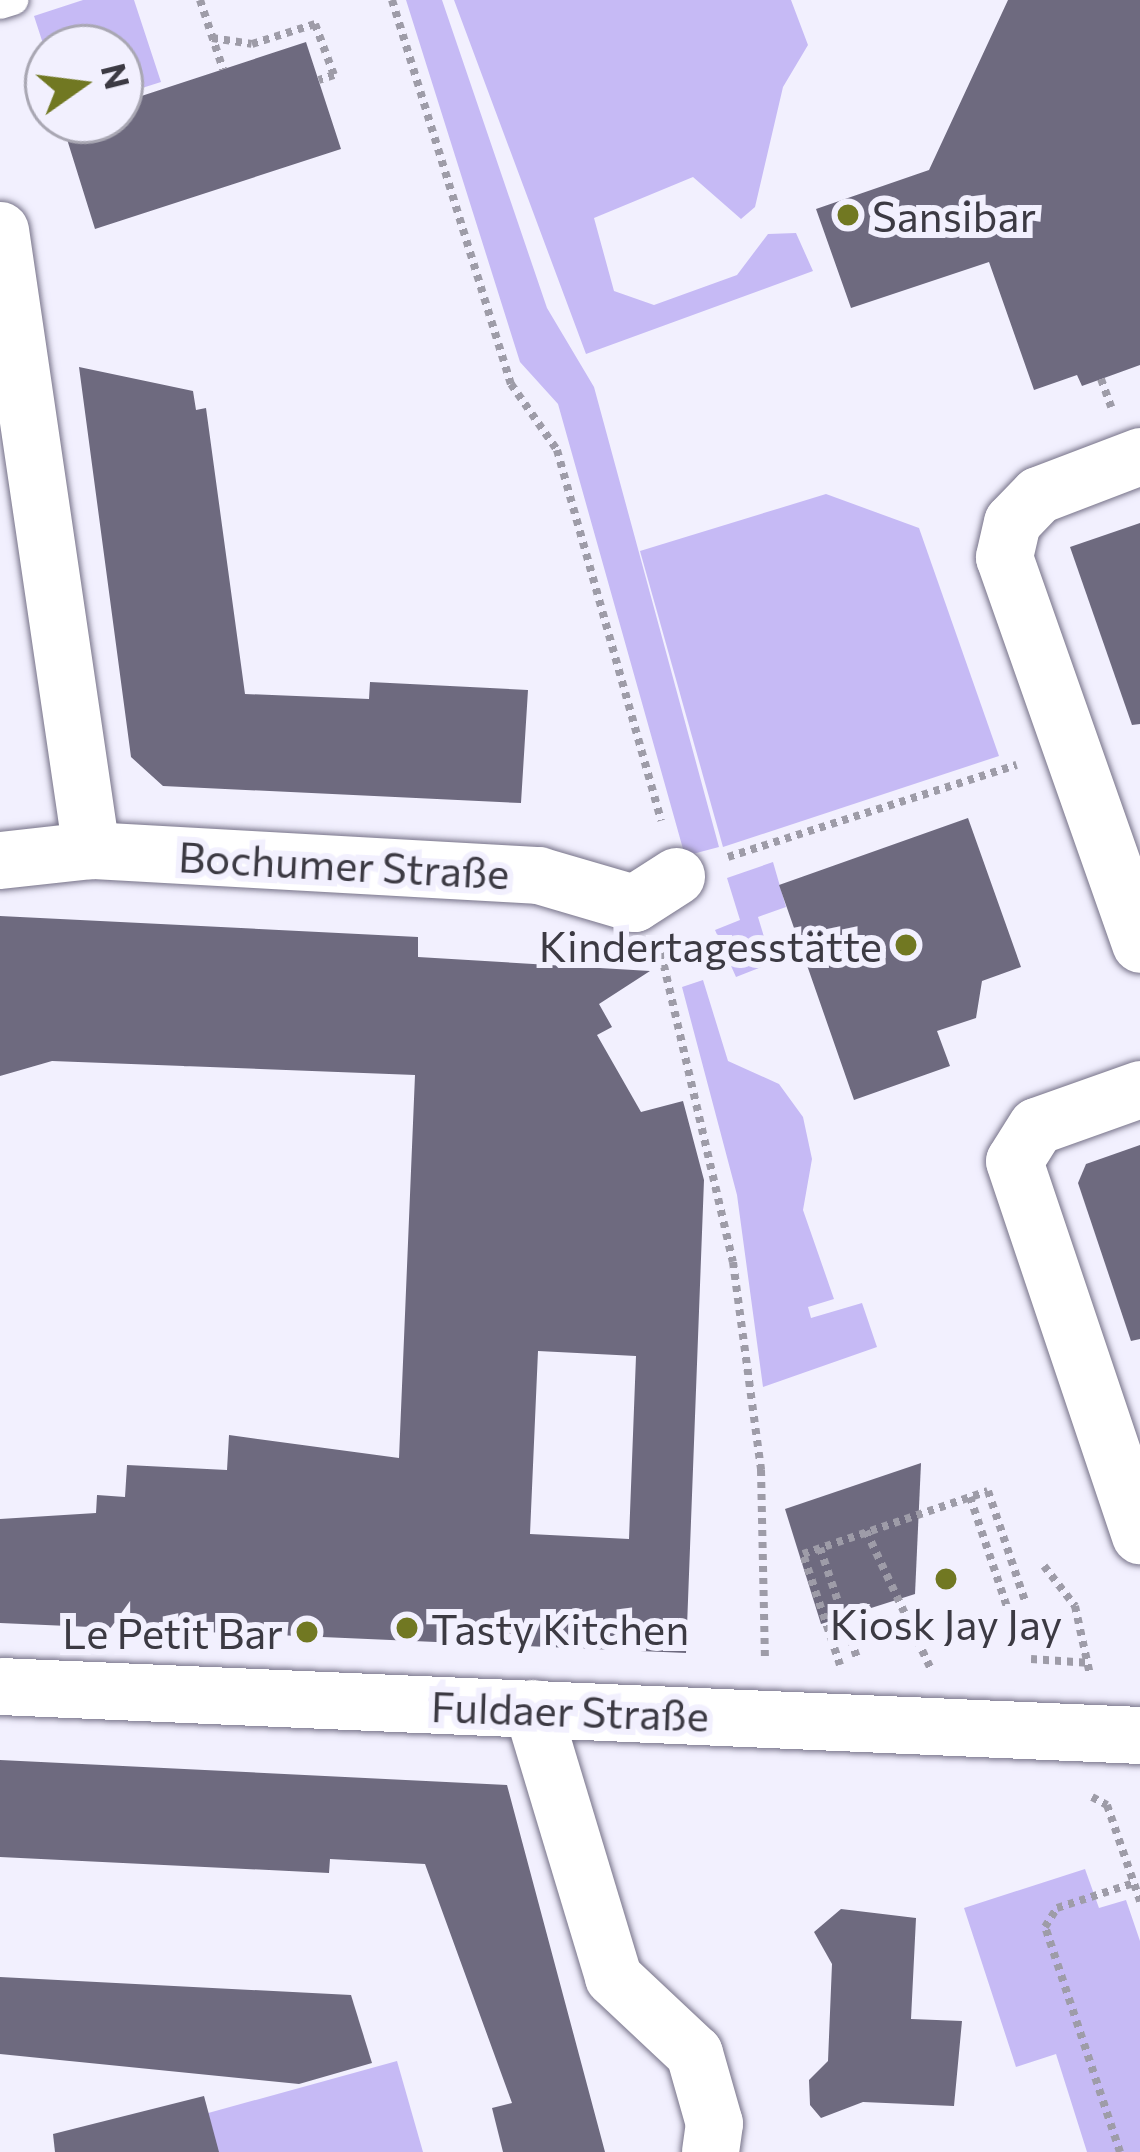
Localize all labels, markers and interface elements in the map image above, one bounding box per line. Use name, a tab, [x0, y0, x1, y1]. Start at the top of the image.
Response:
north arrow	[24, 24, 144, 144]
text: N	[94, 59, 139, 93]
place label: Sansibar	[872, 190, 1036, 240]
marker: Sansibar	[835, 202, 861, 228]
street label: Bochumer Straße	[177, 830, 511, 898]
place label: Kindertagesstätte	[539, 920, 882, 970]
marker: Kindertagesstätte	[893, 932, 919, 958]
marker: Kiosk Jay Jay	[933, 1566, 959, 1592]
place label: Kiosk Jay Jay	[830, 1598, 1062, 1648]
place label: Tasty Kitchen	[431, 1603, 689, 1653]
place label: Le Petit Bar	[62, 1607, 283, 1657]
marker: Tasty Kitchen	[394, 1615, 420, 1641]
marker: Le Petit Bar	[294, 1619, 320, 1645]
street label: Fuldaer Straße	[430, 1680, 710, 1740]

